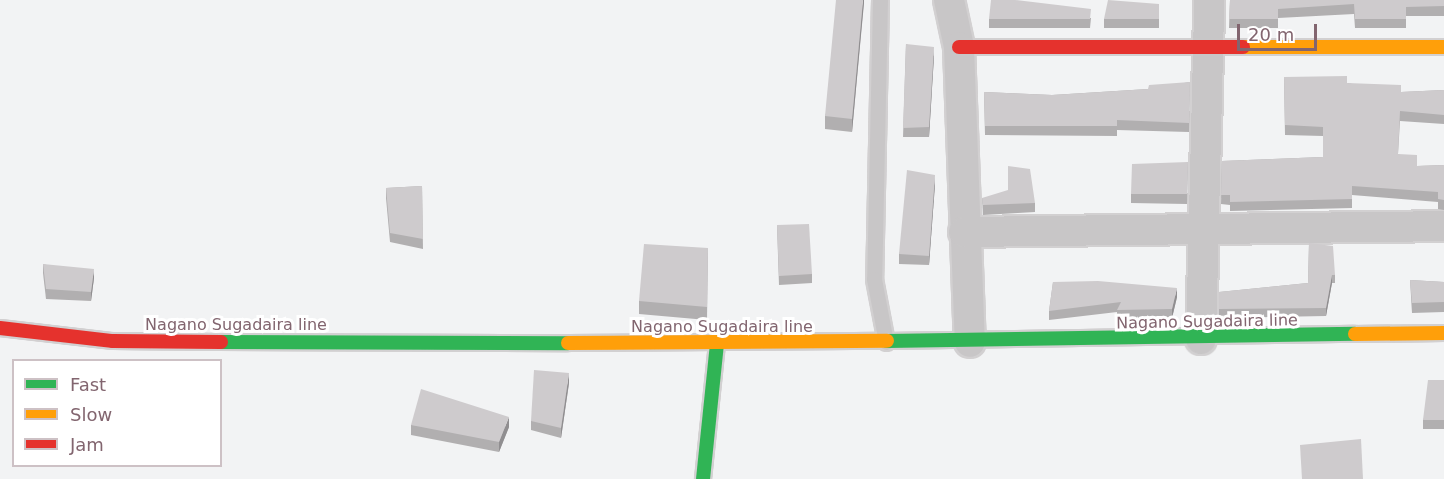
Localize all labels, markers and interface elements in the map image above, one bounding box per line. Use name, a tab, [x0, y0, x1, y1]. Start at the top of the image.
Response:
scale bar	[1240, 12, 1320, 50]
text: 20 m	[1248, 24, 1294, 45]
street label: Nagano Sugadaira line	[1116, 311, 1298, 333]
street label: Nagano Sugadaira line	[145, 315, 327, 335]
street label: Nagano Sugadaira line	[631, 317, 813, 337]
legend	[12, 359, 222, 467]
text: Fast	[70, 374, 106, 395]
text: Slow	[70, 404, 112, 425]
text: Jam	[70, 434, 104, 455]

